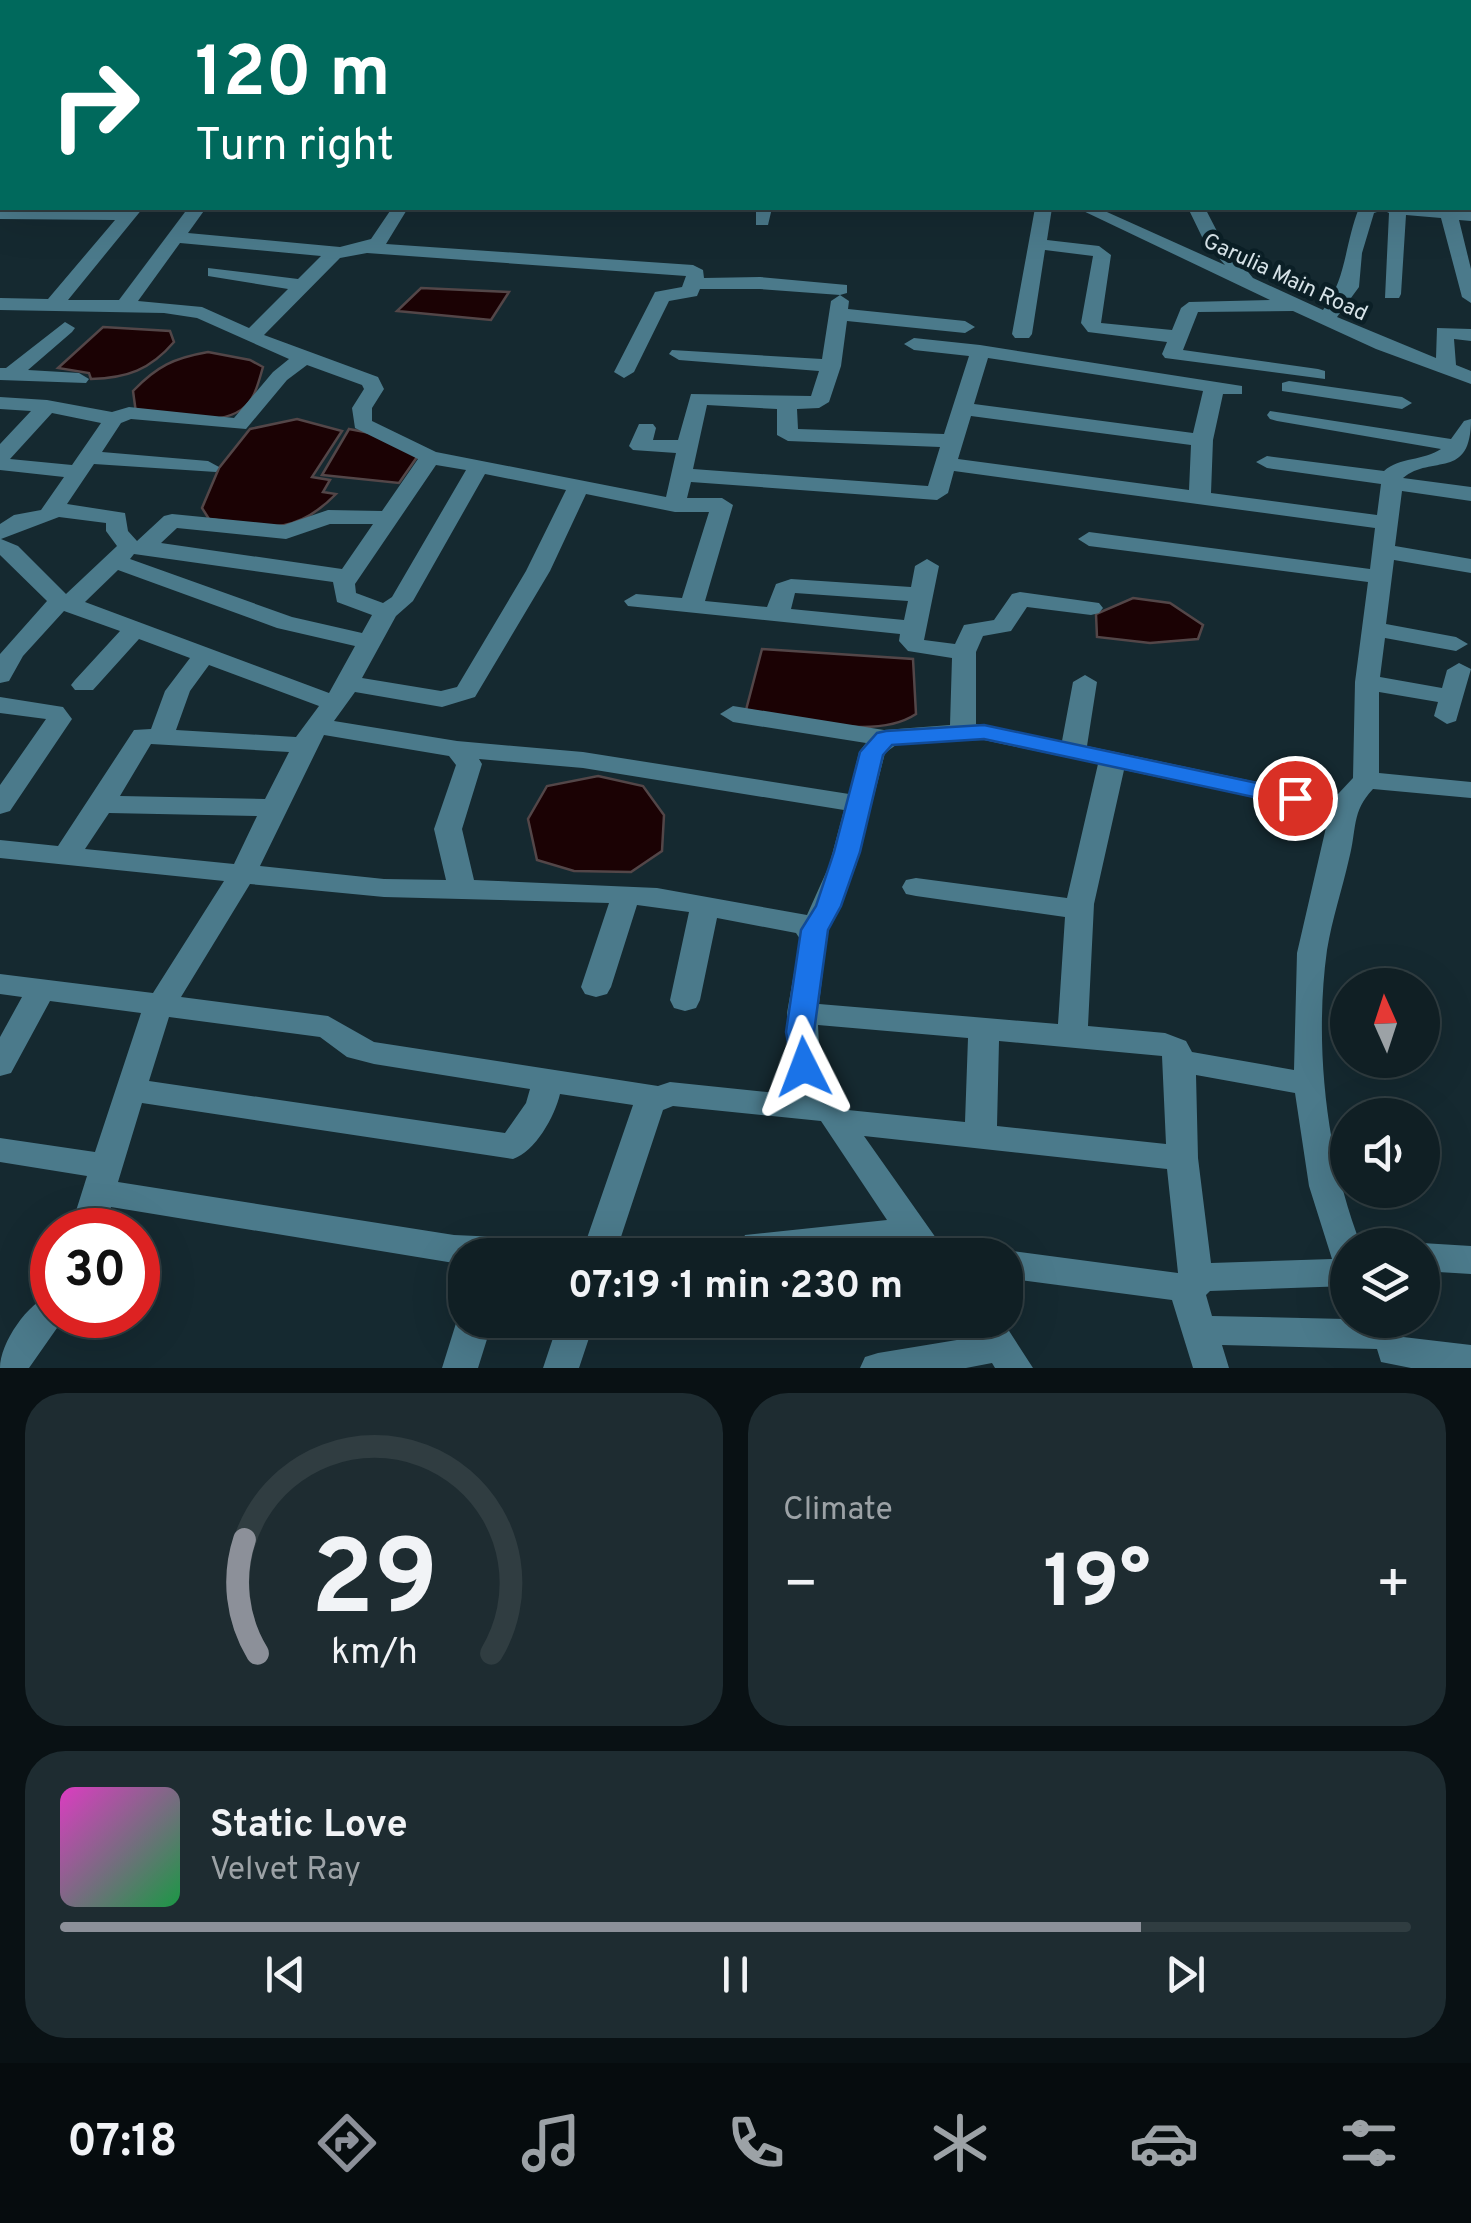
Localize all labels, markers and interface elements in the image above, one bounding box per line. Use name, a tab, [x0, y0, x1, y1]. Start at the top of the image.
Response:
text: 120 m	[195, 32, 391, 121]
icon: right	[30, 40, 160, 170]
text: Turn right	[195, 119, 394, 176]
street label: Garulia Main Road	[1198, 228, 1372, 328]
pin	[1253, 756, 1338, 841]
icon: arrive	[1268, 771, 1323, 826]
north arrow	[1330, 968, 1440, 1078]
map controls	[1330, 968, 1440, 1338]
position arrow	[752, 1015, 856, 1119]
button: sound	[1330, 1098, 1440, 1208]
speed limit sign: 30	[30, 1208, 160, 1338]
button: layers	[1330, 1228, 1440, 1338]
text: 07:19 · 1 min · 230 m	[568, 1263, 903, 1312]
text: Climate	[783, 1491, 893, 1531]
text: 29	[310, 1519, 438, 1651]
text: 19°	[1043, 1539, 1151, 1634]
text: −	[783, 1552, 818, 1622]
text: +	[1376, 1552, 1411, 1622]
text: km/h	[331, 1631, 417, 1677]
text: Static Love	[210, 1802, 408, 1851]
text: Velvet Ray	[210, 1851, 361, 1891]
icon: previous	[258, 1947, 313, 2002]
icon: pause	[708, 1947, 763, 2002]
icon: next	[1158, 1947, 1213, 2002]
icon: directions	[312, 2108, 382, 2178]
icon: music	[516, 2108, 586, 2178]
icon: phone	[721, 2108, 791, 2178]
icon: climate	[925, 2108, 995, 2178]
icon: car	[1129, 2108, 1199, 2178]
icon: filters	[1334, 2108, 1404, 2178]
text: 07:18	[67, 2115, 177, 2172]

